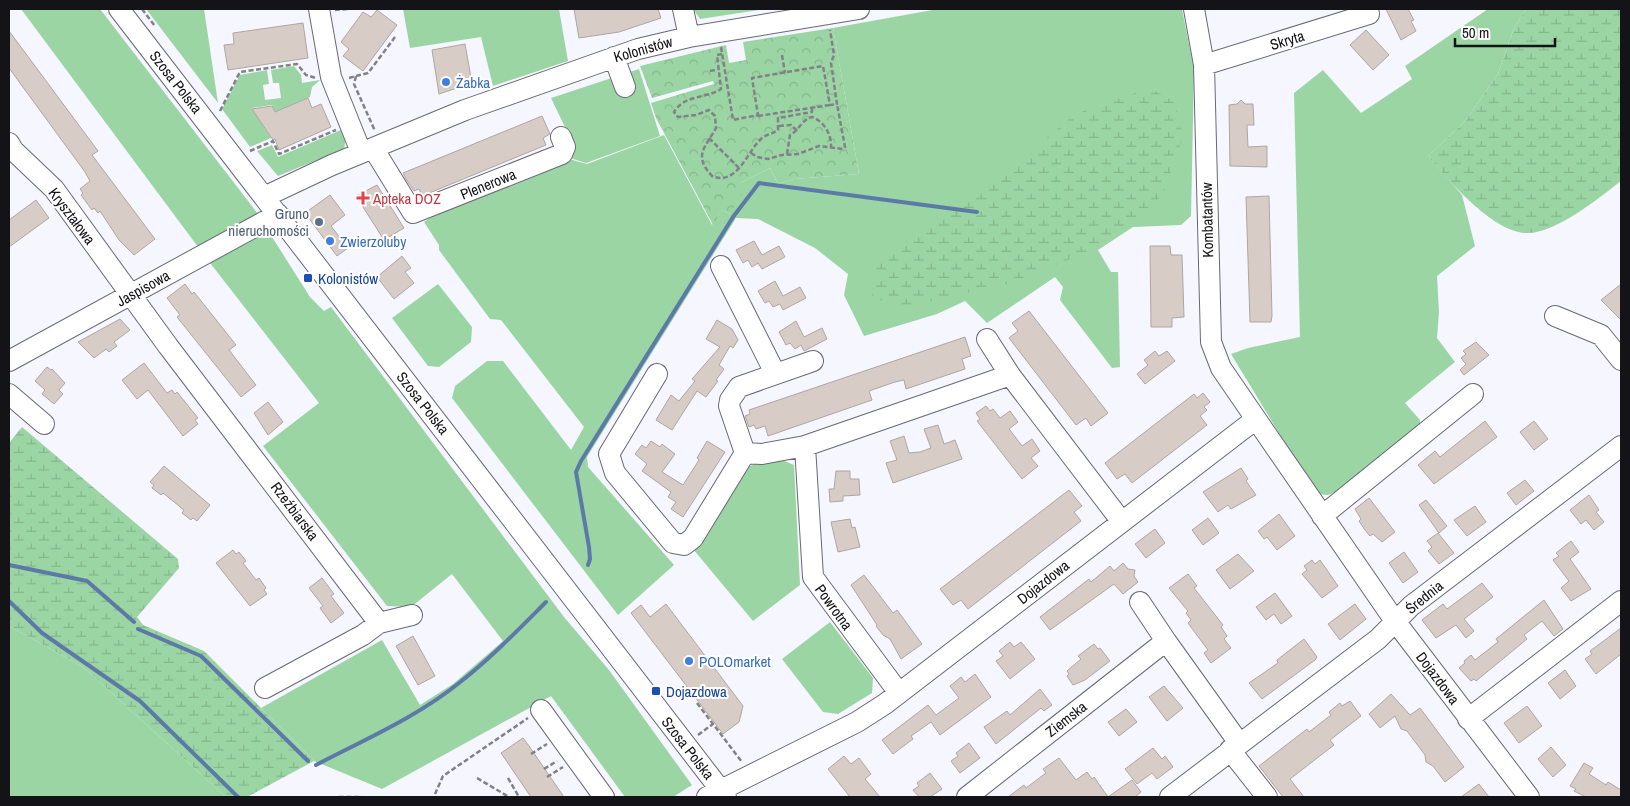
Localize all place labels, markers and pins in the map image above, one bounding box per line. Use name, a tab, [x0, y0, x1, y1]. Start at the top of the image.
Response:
place label: Żabka	[456, 72, 490, 93]
marker: Żabka	[440, 76, 452, 88]
place label: Apteka DOZ	[372, 188, 441, 209]
marker: Apteka DOZ	[357, 192, 369, 204]
place label: Gruno nieruchomości	[228, 203, 309, 241]
marker: Gruno nieruchomości	[313, 216, 325, 228]
place label: Zwierzoluby	[340, 231, 407, 252]
marker: Zwierzoluby	[324, 235, 336, 247]
place label: Kolonistów	[318, 268, 378, 289]
marker: Kolonistów	[302, 272, 314, 284]
place label: POLOmarket	[699, 651, 771, 672]
marker: POLOmarket	[683, 655, 695, 667]
place label: Dojazdowa	[666, 681, 727, 702]
marker: Dojazdowa	[650, 685, 662, 697]

